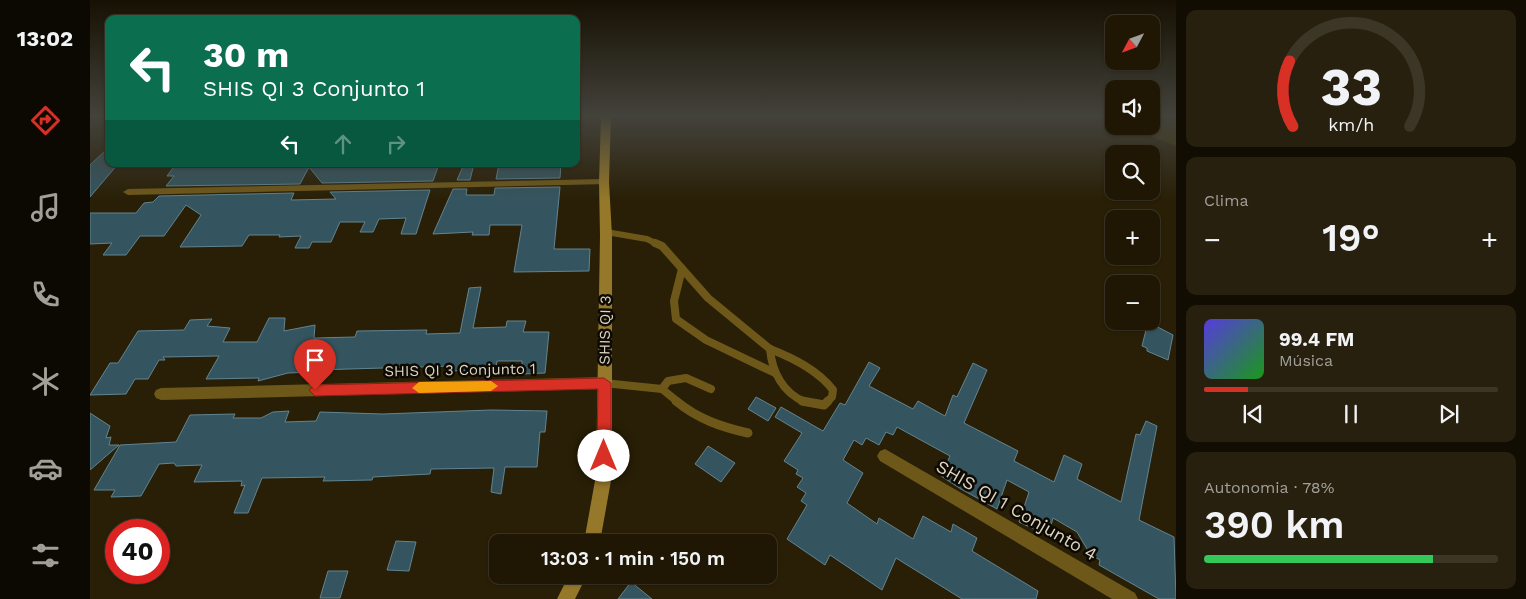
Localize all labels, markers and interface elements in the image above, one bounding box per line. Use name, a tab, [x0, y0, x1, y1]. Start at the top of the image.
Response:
north arrow	[1105, 15, 1160, 70]
map controls	[1105, 15, 1160, 330]
text: 13:02	[17, 26, 73, 51]
text: 30 m	[203, 34, 289, 76]
icon: left	[120, 35, 185, 100]
text: 33	[1320, 57, 1382, 118]
text: SHIS QI 3 Conjunto 1	[203, 76, 425, 101]
button: sound	[1105, 80, 1160, 135]
icon: directions	[28, 103, 63, 138]
text: km/h	[1328, 114, 1374, 135]
icon: left	[276, 130, 304, 158]
icon: ahead	[329, 130, 357, 158]
icon: right	[382, 130, 410, 158]
button: search	[1105, 145, 1160, 200]
icon: music	[28, 190, 63, 225]
text: Clima	[1204, 191, 1248, 210]
button: +	[1105, 210, 1160, 265]
text: 19°	[1322, 216, 1380, 260]
text: −	[1204, 223, 1221, 256]
text: +	[1481, 223, 1498, 256]
button: −	[1105, 275, 1160, 330]
icon: phone	[28, 277, 63, 312]
street label: SHIS QI 3	[595, 295, 615, 365]
text: 99.4 FM	[1279, 328, 1354, 351]
pin	[294, 339, 336, 390]
icon: arrive	[301, 346, 329, 374]
text: Música	[1279, 351, 1333, 370]
street label: SHIS QI 3 Conjunto 1	[384, 360, 536, 380]
icon: climate	[28, 364, 63, 399]
icon: previous	[1239, 400, 1267, 428]
icon: pause	[1337, 400, 1365, 428]
icon: next	[1435, 400, 1463, 428]
position arrow	[577, 429, 629, 481]
icon: car	[28, 451, 63, 486]
street label: SHIS QI 1 Conjunto 4	[933, 455, 1101, 565]
text: Autonomia · 78%	[1204, 478, 1334, 497]
text: 390 km	[1204, 503, 1344, 547]
speed limit sign: 40	[105, 519, 170, 584]
icon: filters	[28, 538, 63, 573]
text: 13:03 · 1 min · 150 m	[541, 547, 725, 570]

